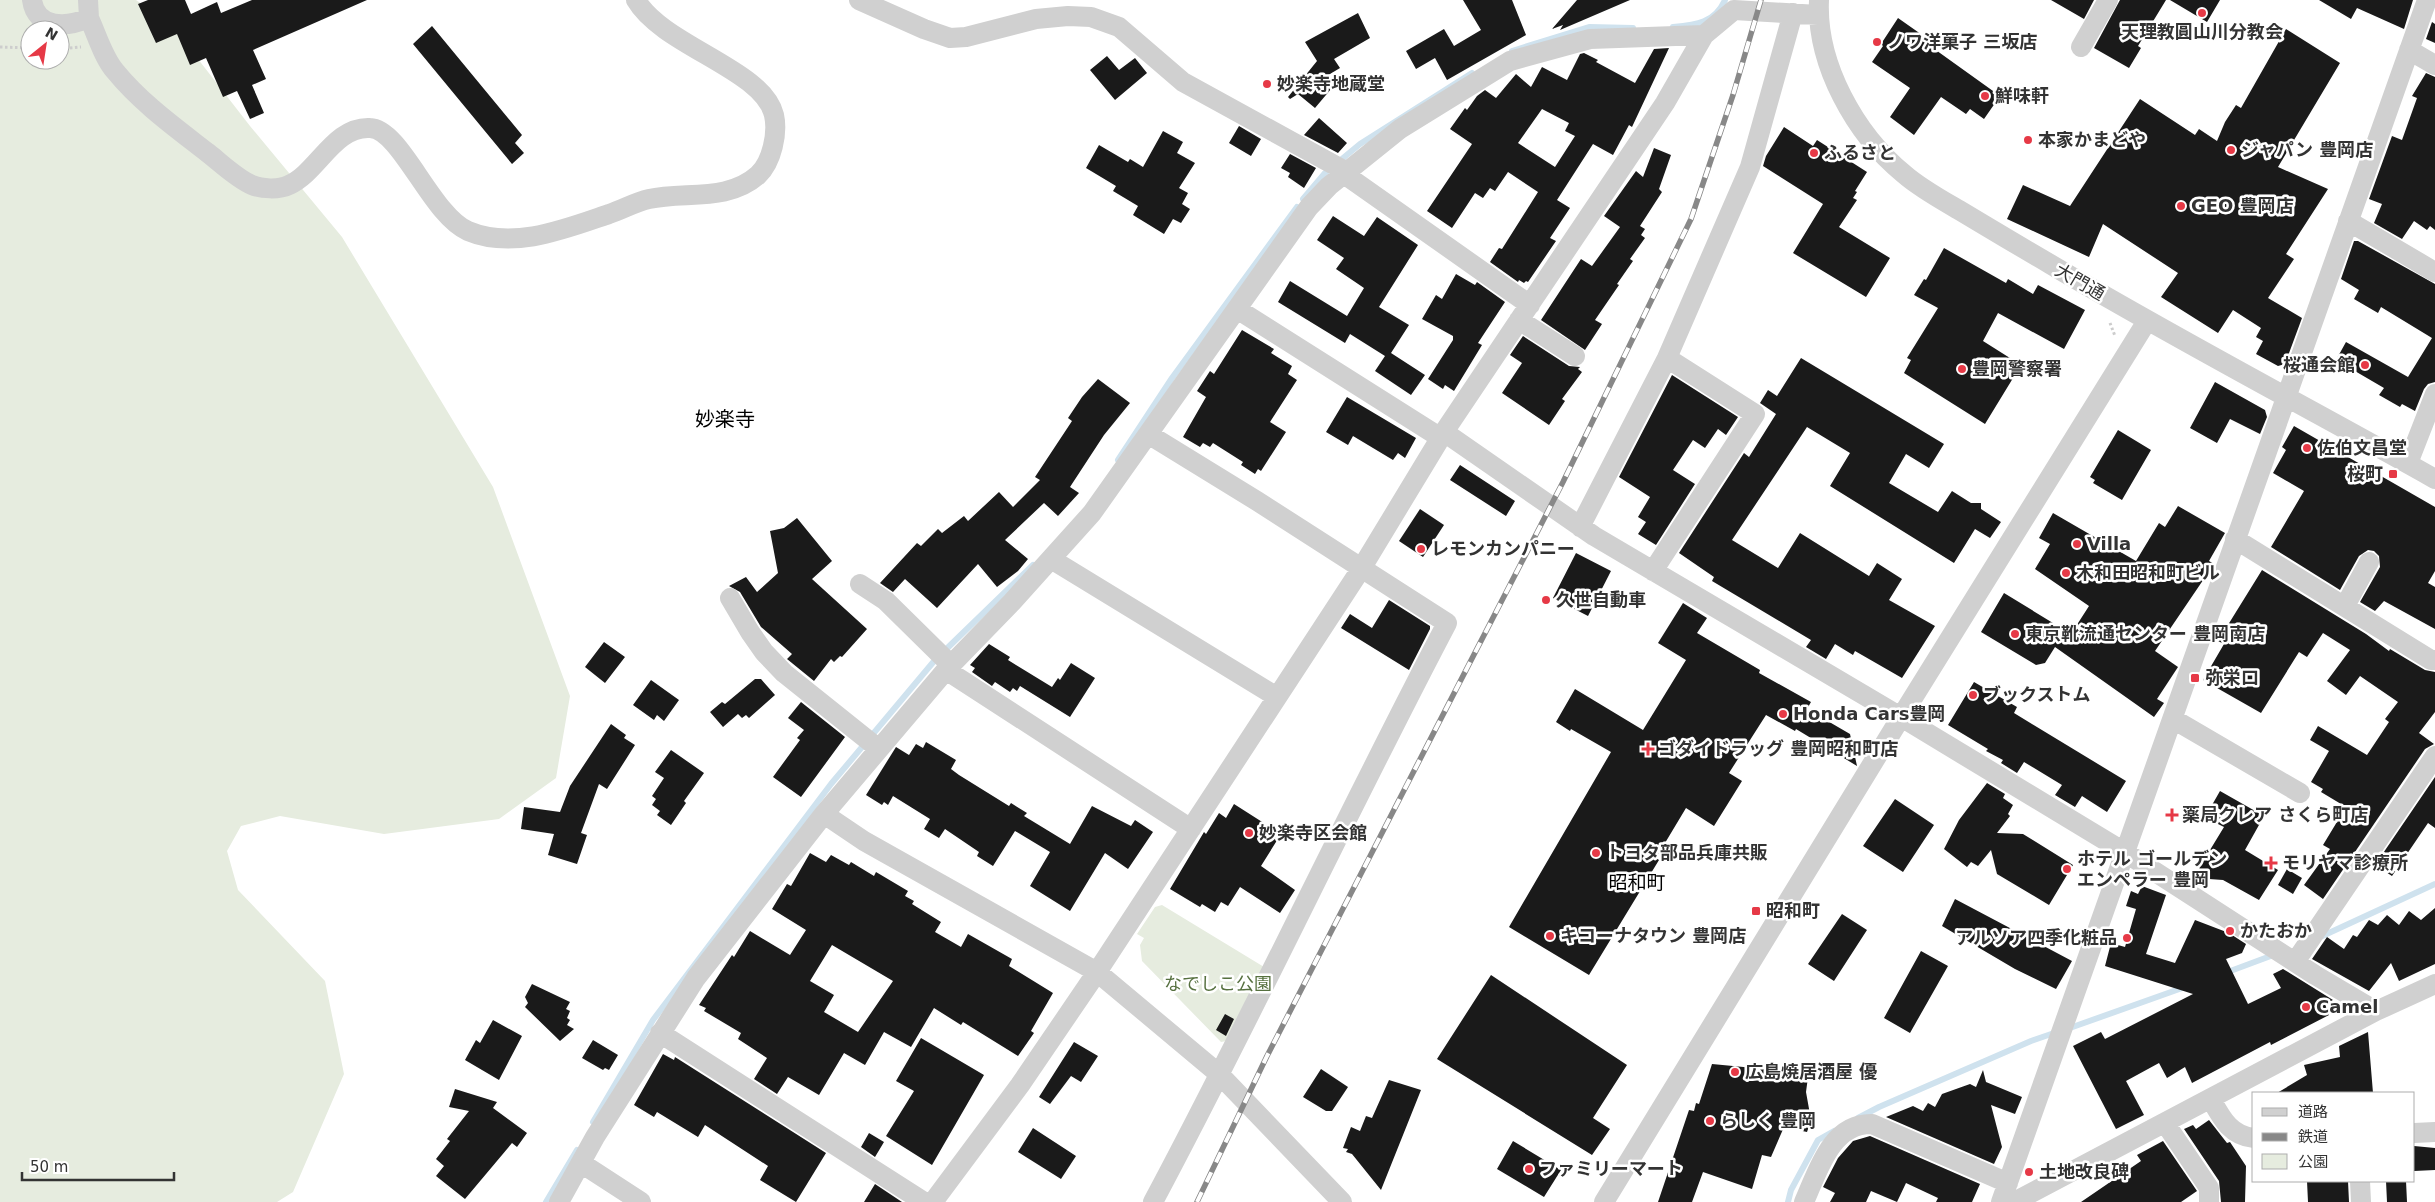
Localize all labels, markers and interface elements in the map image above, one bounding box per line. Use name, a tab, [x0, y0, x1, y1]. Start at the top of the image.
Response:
marker: 天理教圓山川分教会	[2196, 7, 2208, 19]
north arrow	[20, 20, 70, 70]
place label: 天理教圓山川分教会	[2121, 21, 2283, 42]
text: N	[42, 24, 61, 44]
place label: ノワ洋菓子 三坂店	[1887, 31, 2037, 52]
marker: ノワ洋菓子 三坂店	[1871, 36, 1883, 48]
place label: 妙楽寺地蔵堂	[1277, 73, 1385, 94]
marker: 妙楽寺地蔵堂	[1261, 78, 1273, 90]
place label: 鮮味軒	[1995, 85, 2049, 106]
marker: 鮮味軒	[1979, 90, 1991, 102]
place label: 本家かまどや	[2038, 129, 2146, 150]
marker: 本家かまどや	[2022, 134, 2034, 146]
place label: ジャパン 豊岡店	[2241, 139, 2373, 160]
place label: ふるさと	[1824, 142, 1896, 163]
marker: ジャパン 豊岡店	[2225, 144, 2237, 156]
marker: ふるさと	[1808, 147, 1820, 159]
place label: GEO 豊岡店	[2191, 195, 2294, 216]
marker: GEO 豊岡店	[2175, 200, 2187, 212]
street label: 大門通	[2052, 259, 2109, 304]
place label: 桜通会館	[2283, 354, 2355, 375]
place label: 豊岡警察署	[1972, 358, 2062, 379]
marker: 桜通会館	[2359, 359, 2371, 371]
marker: 豊岡警察署	[1956, 363, 1968, 375]
district label: 妙楽寺	[695, 407, 755, 431]
place label: 佐伯文昌堂	[2317, 437, 2407, 458]
marker: 佐伯文昌堂	[2301, 442, 2313, 454]
place label: 桜町	[2347, 463, 2383, 484]
marker: 桜町	[2387, 468, 2399, 480]
place label: Villa	[2087, 533, 2131, 554]
place label: レモンカンパニー	[1431, 538, 1575, 559]
marker: Villa	[2071, 538, 2083, 550]
marker: レモンカンパニー	[1415, 543, 1427, 555]
place label: 木和田昭和町ビル	[2076, 562, 2220, 583]
marker: 木和田昭和町ビル	[2060, 567, 2072, 579]
place label: 久世自動車	[1556, 589, 1646, 610]
marker: 久世自動車	[1540, 594, 1552, 606]
place label: 東京靴流通センター 豊岡南店	[2025, 623, 2265, 644]
marker: 東京靴流通センター 豊岡南店	[2009, 628, 2021, 640]
place label: 弥栄口	[2205, 667, 2259, 688]
marker: 弥栄口	[2189, 672, 2201, 684]
place label: ブックストム	[1983, 684, 2090, 705]
marker: ブックストム	[1967, 689, 1979, 701]
place label: Honda Cars豊岡	[1793, 703, 1946, 724]
marker: Honda Cars豊岡	[1777, 708, 1789, 720]
place label: ゴダイドラッグ 豊岡昭和町店	[1658, 738, 1898, 759]
marker: ゴダイドラッグ 豊岡昭和町店	[1642, 743, 1654, 755]
place label: 薬局クレア さくら町店	[2182, 804, 2368, 825]
marker: 薬局クレア さくら町店	[2166, 809, 2178, 821]
place label: 妙楽寺区会館	[1259, 822, 1367, 843]
marker: 妙楽寺区会館	[1243, 827, 1255, 839]
place label: トヨタ部品兵庫共販	[1606, 842, 1768, 863]
marker: トヨタ部品兵庫共販	[1590, 847, 1602, 859]
place label: ホテル ゴールデン エンペラー 豊岡	[2077, 848, 2227, 890]
place label: モリヤマ診療所	[2282, 852, 2408, 873]
marker: モリヤマ診療所	[2264, 856, 2278, 870]
marker: ホテル ゴールデン エンペラー 豊岡	[2061, 863, 2073, 875]
district label: 昭和町	[1608, 871, 1666, 893]
place label: 昭和町	[1766, 900, 1820, 921]
marker: 昭和町	[1750, 905, 1762, 917]
place label: かたおか	[2240, 920, 2312, 941]
place label: キコーナタウン 豊岡店	[1560, 925, 1746, 946]
marker: かたおか	[2224, 925, 2236, 937]
place label: アルソア四季化粧品	[1955, 927, 2117, 948]
marker: キコーナタウン 豊岡店	[1544, 930, 1556, 942]
marker: アルソア四季化粧品	[2121, 932, 2133, 944]
park label: なでしこ公園	[1164, 973, 1272, 994]
place label: Camel	[2316, 996, 2379, 1017]
marker: Camel	[2300, 1001, 2312, 1013]
place label: 広島焼居酒屋 優	[1745, 1061, 1877, 1082]
marker: 広島焼居酒屋 優	[1729, 1066, 1741, 1078]
legend	[2252, 1092, 2415, 1182]
text: 道路	[2298, 1103, 2328, 1121]
place label: らしく 豊岡	[1720, 1110, 1816, 1131]
marker: らしく 豊岡	[1704, 1115, 1716, 1127]
text: 鉄道	[2298, 1128, 2328, 1146]
scale bar	[22, 1150, 175, 1182]
text: 公園	[2298, 1153, 2328, 1171]
text: 50 m	[30, 1158, 68, 1176]
place label: ファミリーマート	[1539, 1158, 1683, 1179]
place label: 土地改良碑	[2039, 1161, 2129, 1182]
marker: ファミリーマート	[1523, 1163, 1535, 1175]
marker: 土地改良碑	[2023, 1166, 2035, 1178]

